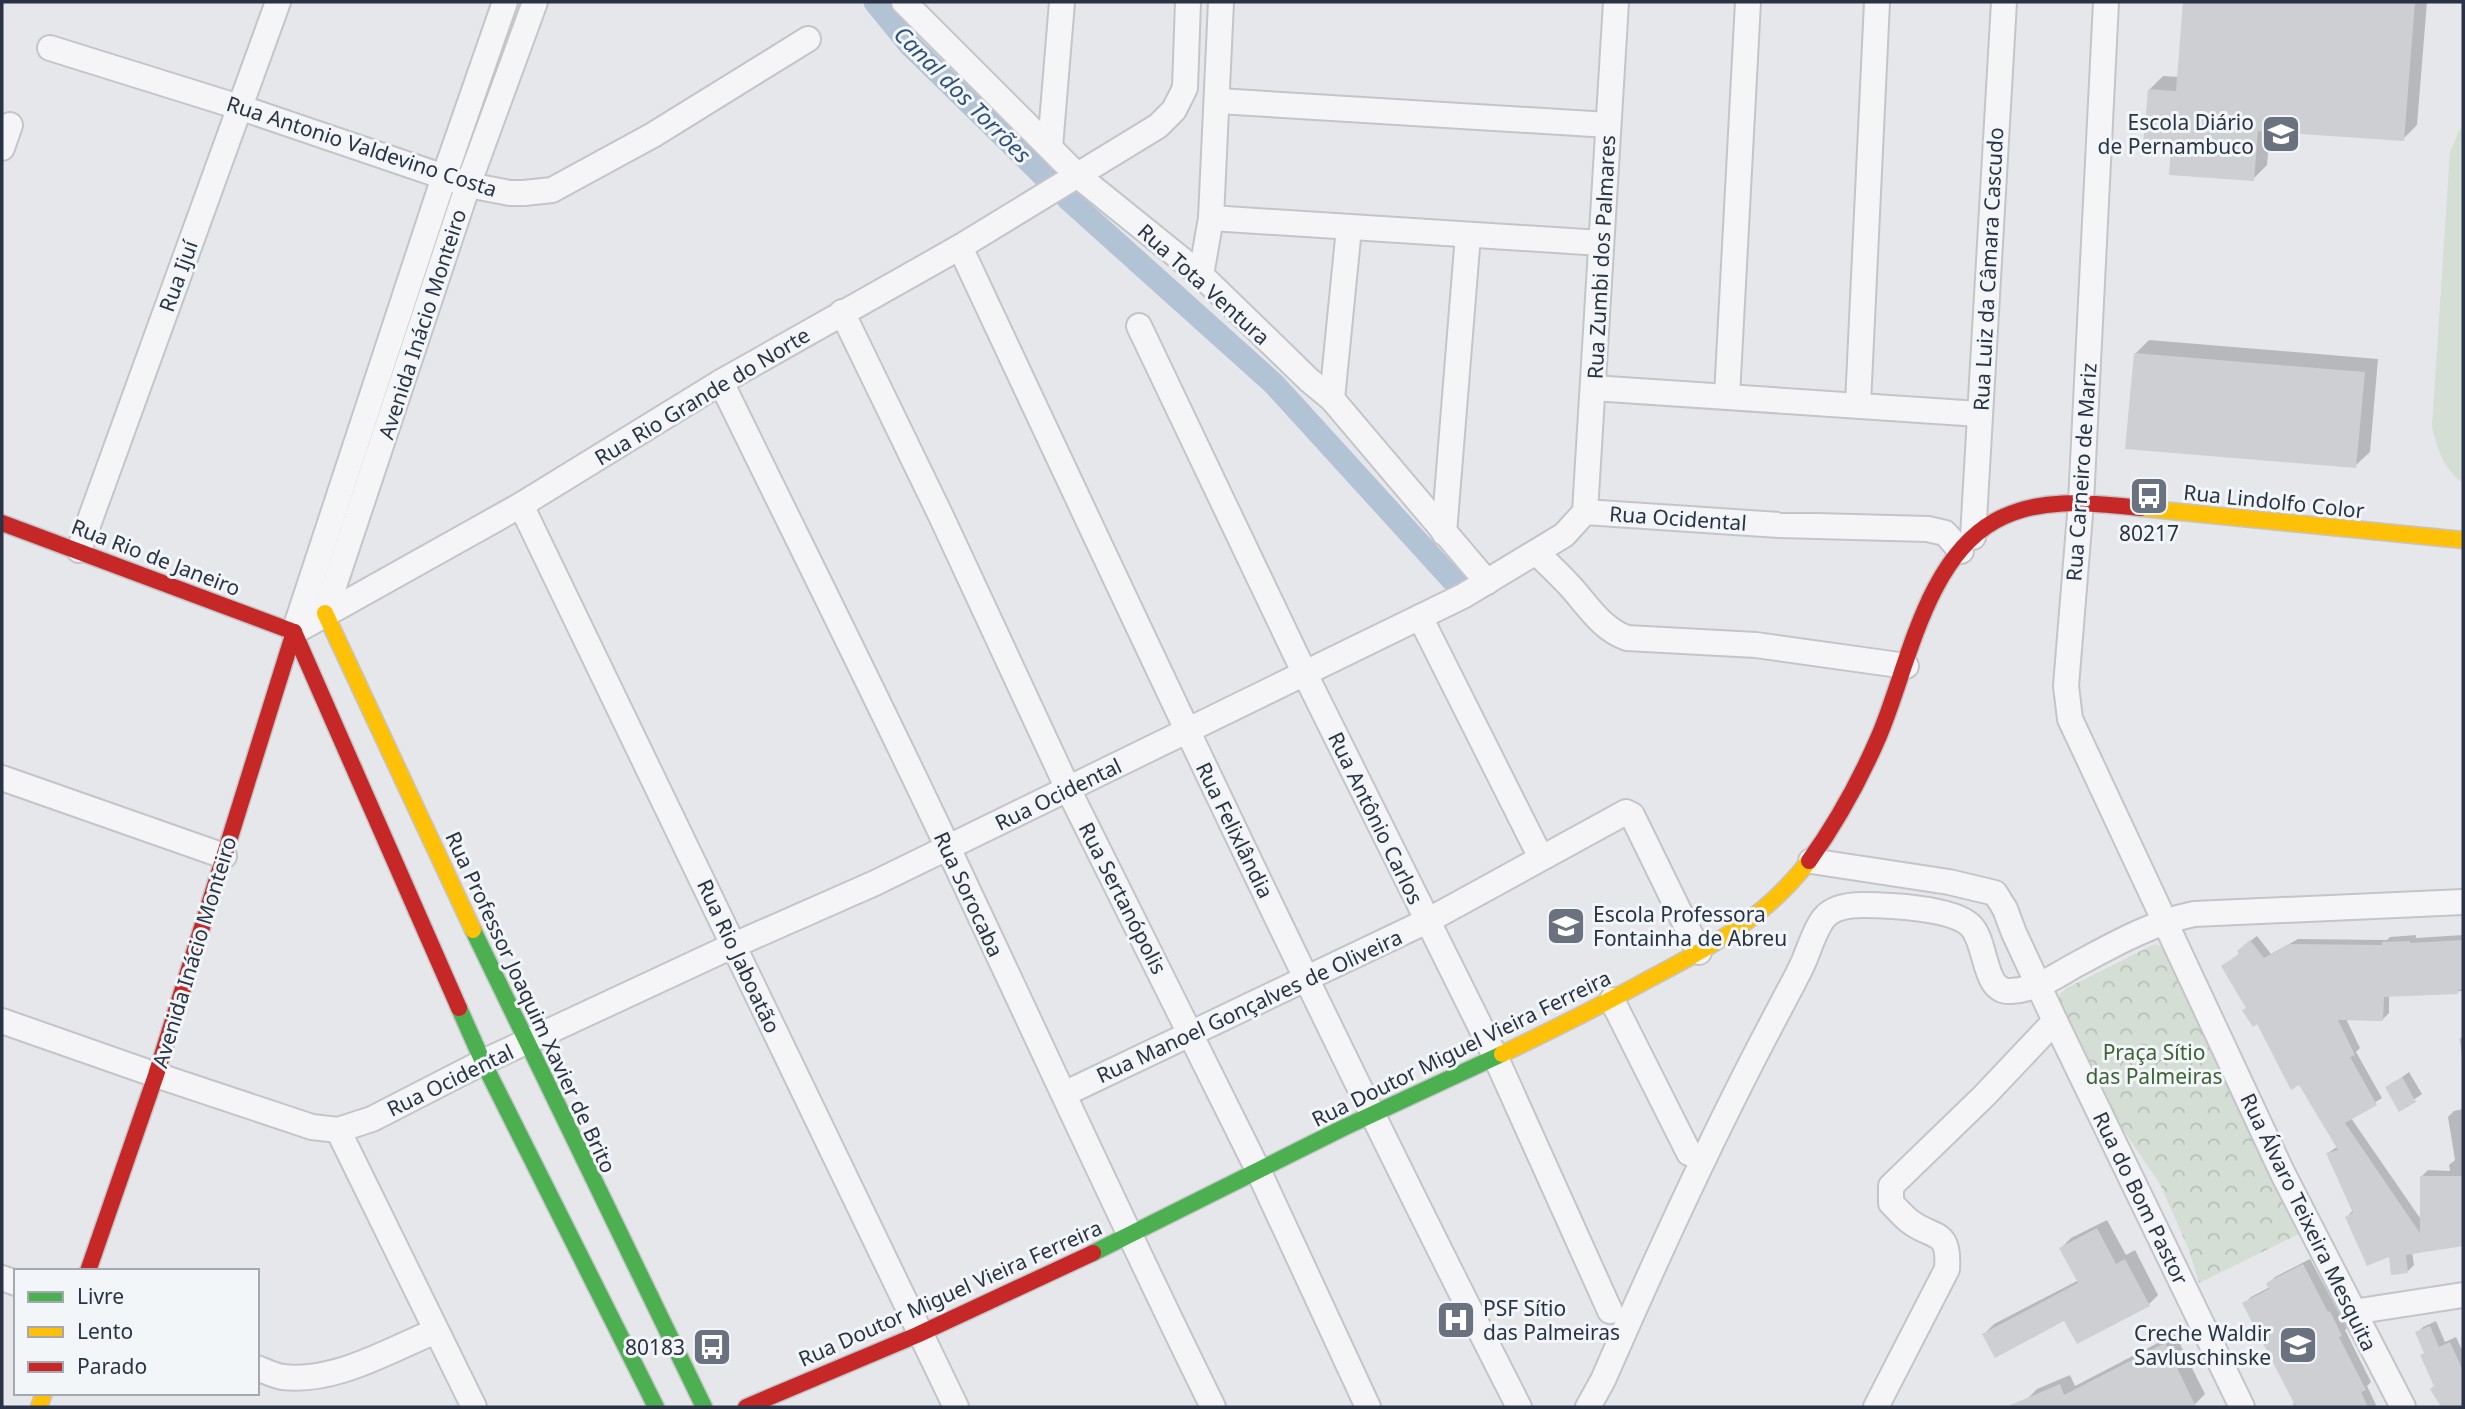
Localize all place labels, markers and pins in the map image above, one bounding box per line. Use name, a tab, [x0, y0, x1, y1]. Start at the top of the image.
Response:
place label: Escola Diário de Pernambuco	[2097, 108, 2254, 160]
school or university icon: Escola Diário de Pernambuco	[2260, 113, 2302, 155]
bus stop icon: 80217	[2128, 475, 2170, 517]
place label: 80217	[2119, 519, 2179, 547]
place label: Escola Professora Fontainha de Abreu	[1593, 900, 1787, 952]
school or university icon: Escola Professora Fontainha de Abreu	[1545, 905, 1587, 947]
place label: PSF Sítio das Palmeiras	[1483, 1294, 1620, 1346]
hospital icon: PSF Sítio das Palmeiras	[1435, 1299, 1477, 1341]
place label: Creche Waldir Savluschinske	[2134, 1319, 2271, 1371]
school or university icon: Creche Waldir Savluschinske	[2277, 1324, 2319, 1366]
bus stop icon: 80183	[691, 1326, 733, 1368]
place label: 80183	[625, 1333, 685, 1361]

